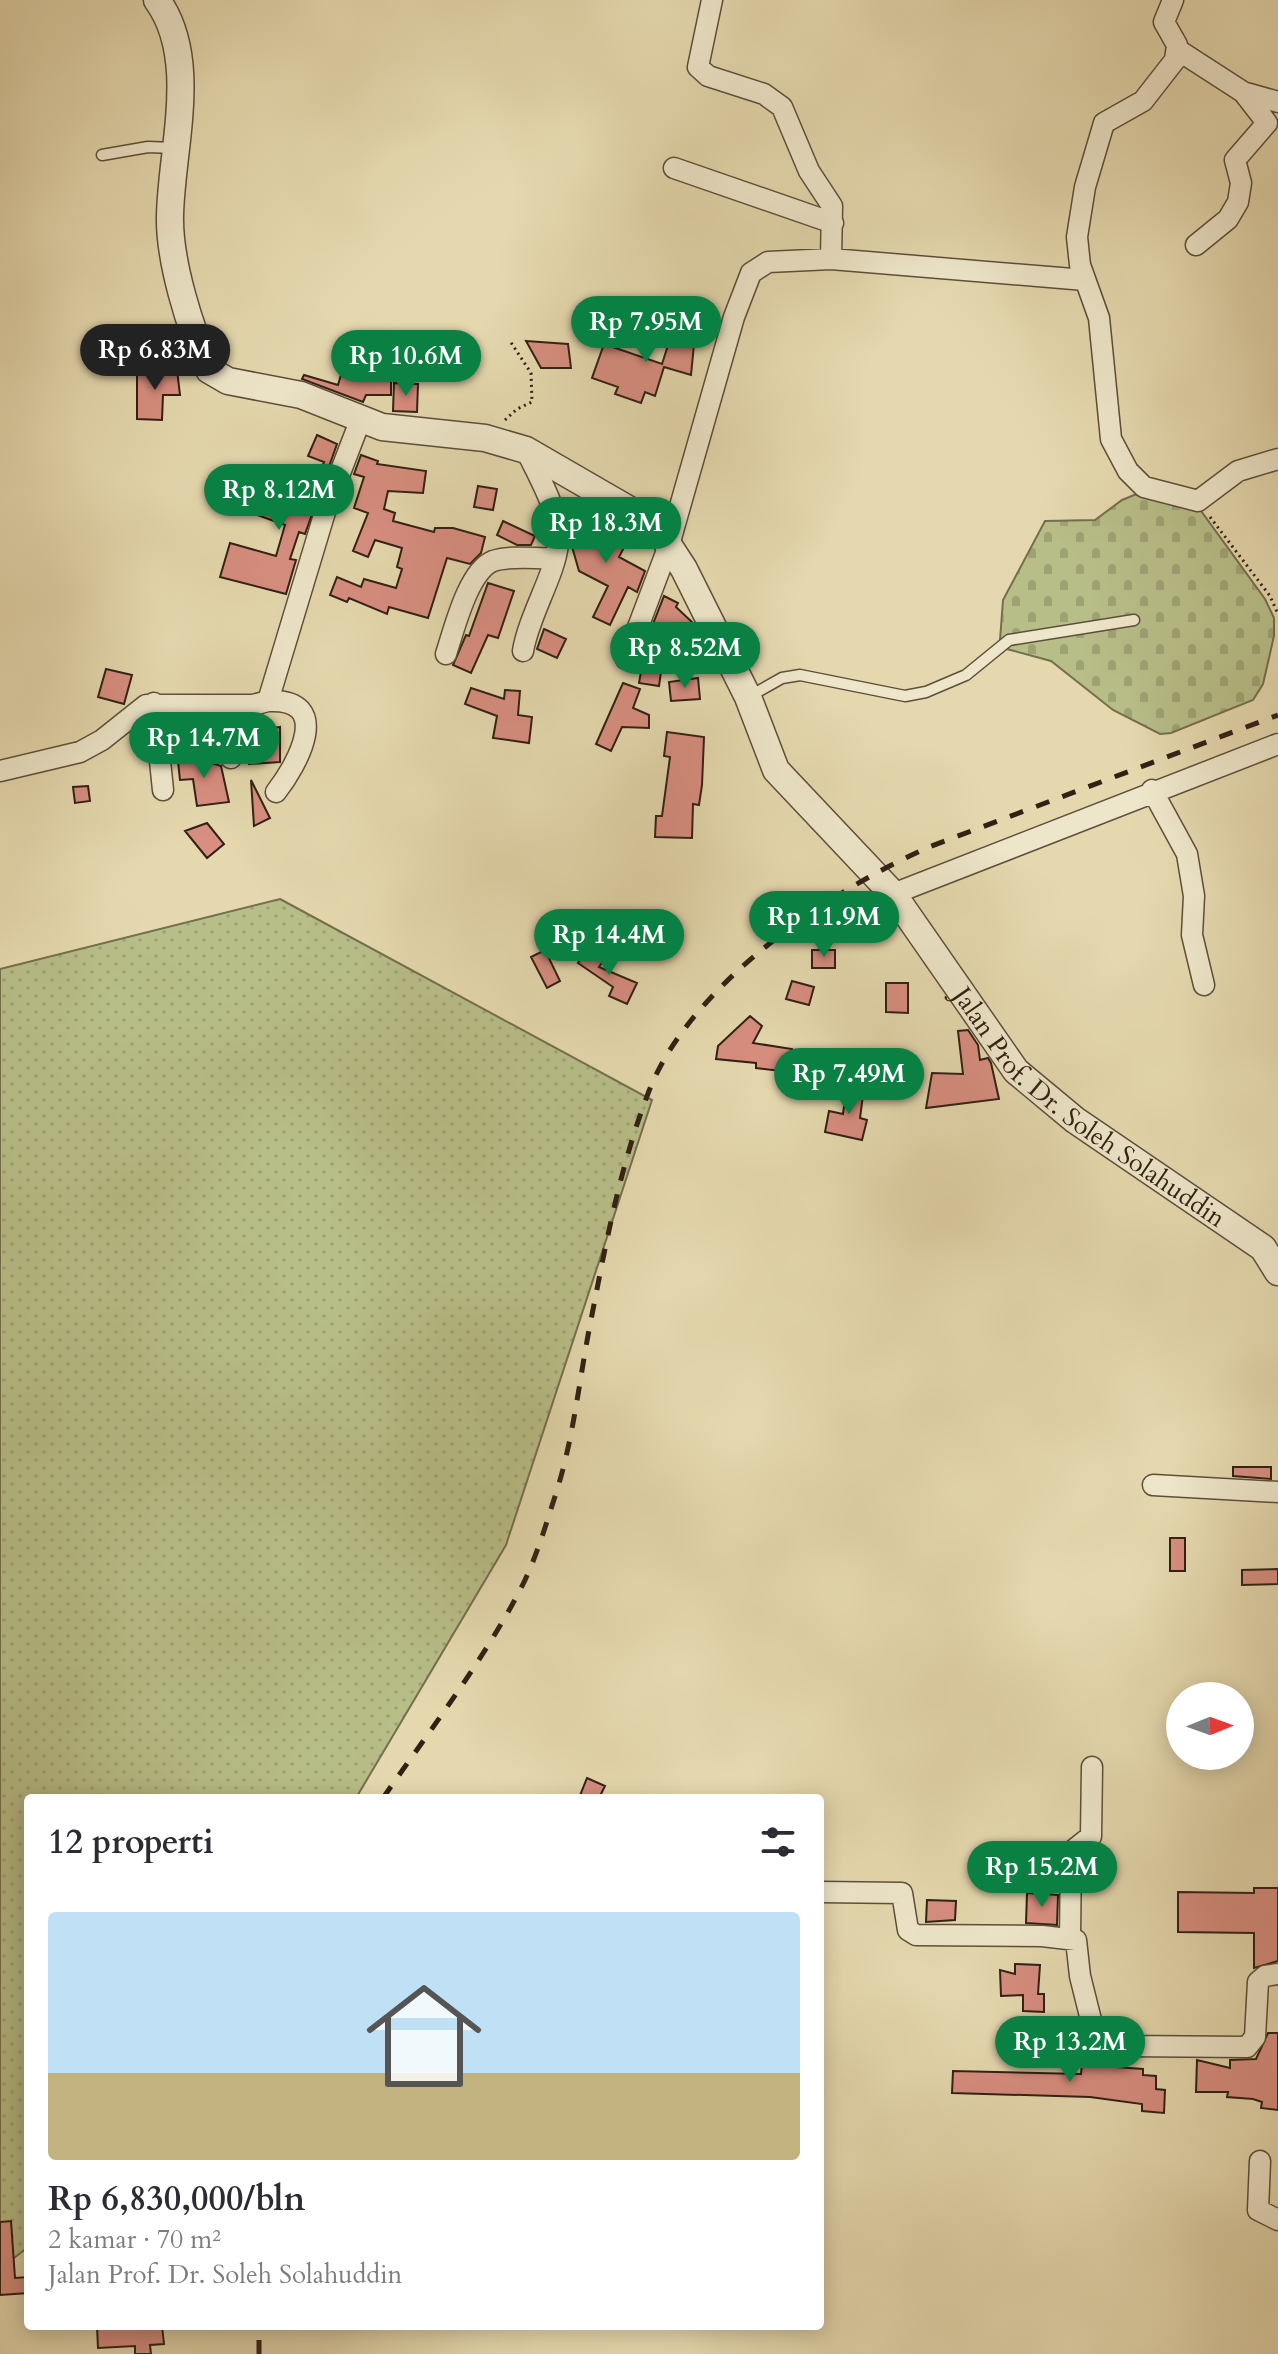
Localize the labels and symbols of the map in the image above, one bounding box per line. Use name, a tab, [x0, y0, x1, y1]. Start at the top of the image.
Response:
pin: Rp 7.95M	[563, 296, 729, 364]
pin: Rp 6.83M	[72, 324, 238, 392]
pin: Rp 10.6M	[323, 330, 489, 398]
pin: Rp 8.12M	[196, 464, 362, 532]
pin: Rp 18.3M	[523, 497, 689, 565]
pin: Rp 8.52M	[602, 622, 768, 690]
pin: Rp 14.7M	[121, 712, 287, 780]
pin: Rp 11.9M	[741, 891, 907, 959]
pin: Rp 14.4M	[526, 909, 692, 977]
street label: Jalan Prof. Dr. Soleh Solahuddin	[943, 977, 1233, 1235]
pin: Rp 7.49M	[766, 1048, 932, 1116]
north arrow	[1166, 1682, 1254, 1770]
pin: Rp 15.2M	[959, 1841, 1125, 1909]
pin: Rp 13.2M	[987, 2016, 1153, 2084]

